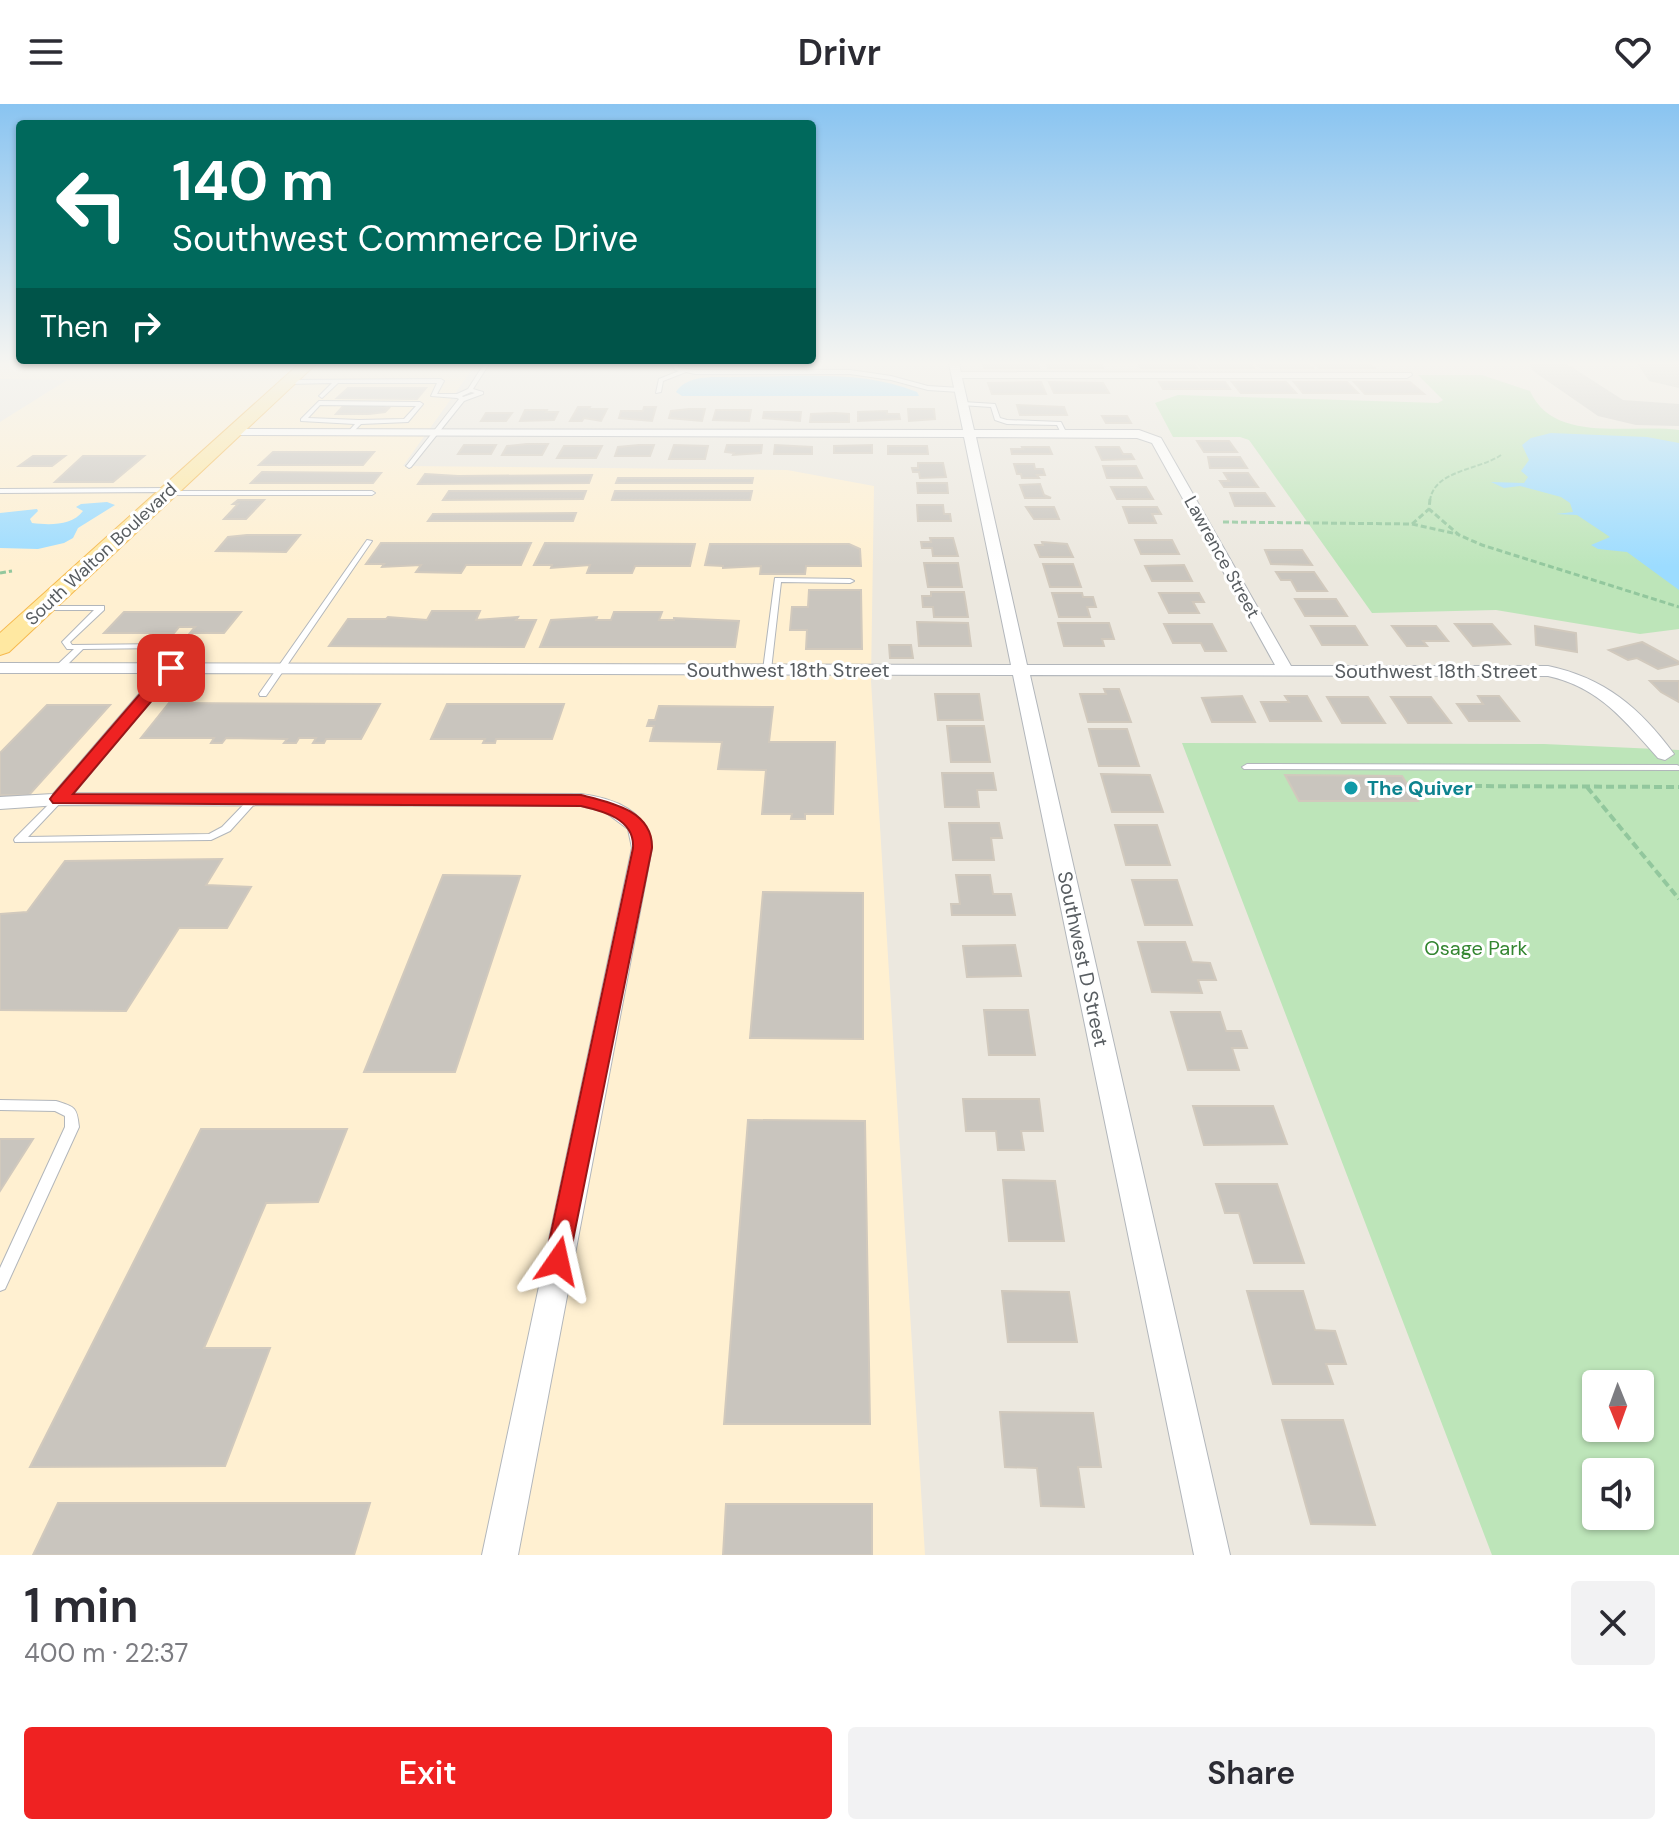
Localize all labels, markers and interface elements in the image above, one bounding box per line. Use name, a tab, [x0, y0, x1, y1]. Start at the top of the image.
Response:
text: Drivr	[798, 29, 881, 76]
icon: menu	[24, 30, 68, 74]
icon: heart	[1611, 30, 1655, 74]
text: 140 m	[172, 144, 334, 217]
icon: left	[40, 152, 144, 256]
text: Southwest Commerce Drive	[172, 215, 638, 262]
icon: right	[124, 304, 168, 348]
text: Then	[40, 307, 108, 346]
street label: South Walton Boulevard	[20, 477, 182, 631]
street label: Lawrence Street	[1179, 492, 1265, 622]
pin	[137, 634, 205, 702]
icon: arrive	[149, 646, 193, 690]
street label: Southwest 18th Street	[687, 657, 890, 683]
street label: Southwest 18th Street	[1335, 658, 1538, 684]
place label: The Quiver	[1367, 775, 1473, 801]
marker: The Quiver	[1342, 779, 1360, 797]
street label: Southwest D Street	[1052, 869, 1114, 1049]
park label: Osage Park	[1424, 935, 1528, 961]
position arrow	[516, 1219, 600, 1303]
north arrow	[1582, 1370, 1654, 1442]
map controls	[1582, 1370, 1654, 1530]
button: sound	[1582, 1458, 1654, 1530]
text: 1 min	[24, 1574, 139, 1637]
button: close	[1571, 1581, 1655, 1665]
text: 400 m · 22:37	[24, 1636, 188, 1670]
button: Exit	[24, 1727, 832, 1819]
button: Share	[848, 1727, 1655, 1819]

